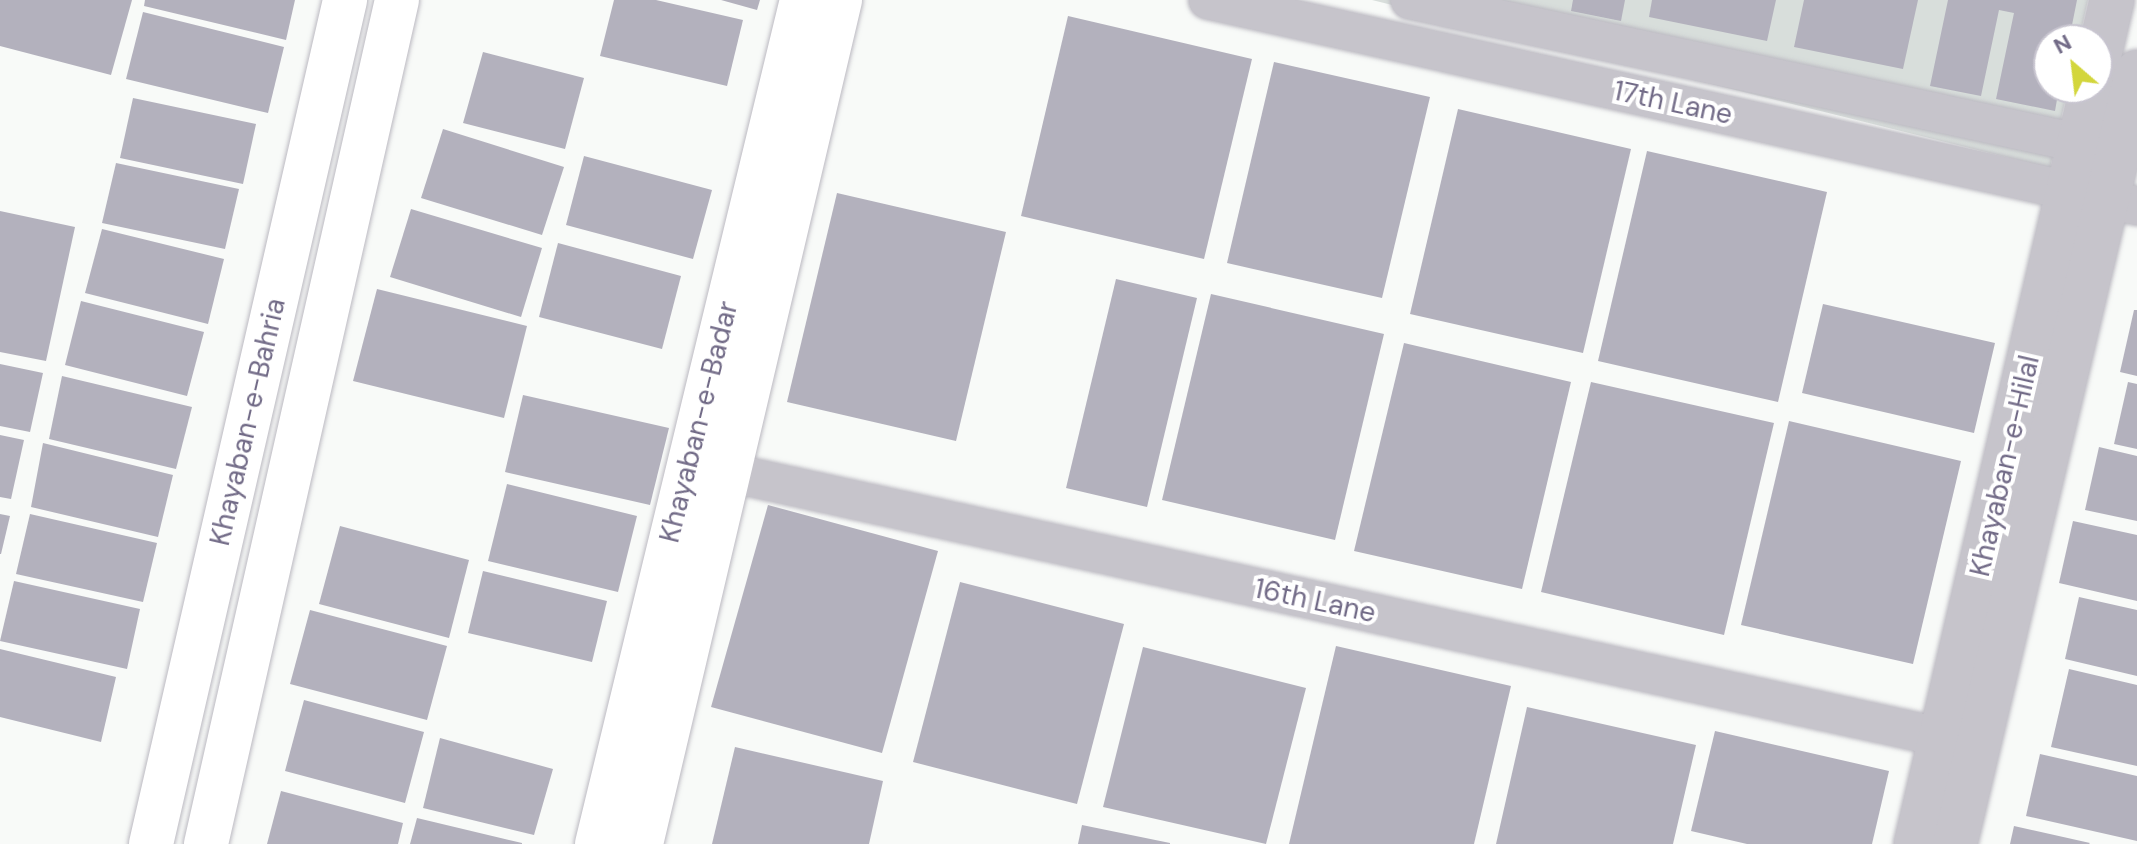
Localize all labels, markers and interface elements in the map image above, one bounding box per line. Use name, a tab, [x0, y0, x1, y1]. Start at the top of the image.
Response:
north arrow	[2033, 24, 2113, 104]
text: N	[2049, 28, 2076, 61]
street label: 17th Lane	[1611, 74, 1735, 132]
street label: Khayaban-e-Bahria	[203, 295, 293, 549]
street label: Khayaban-e-Badar	[653, 298, 745, 546]
street label: Khayaban-e-Hilal	[1963, 352, 2047, 580]
street label: 16th Lane	[1251, 572, 1379, 630]

